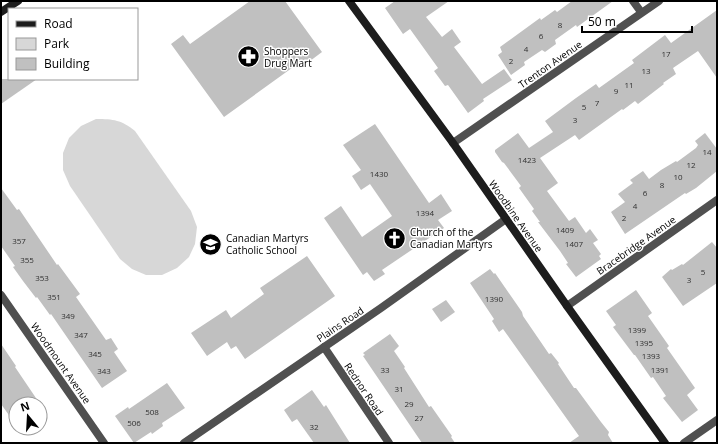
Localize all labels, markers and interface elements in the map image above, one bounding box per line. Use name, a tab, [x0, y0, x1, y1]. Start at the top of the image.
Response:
legend	[8, 8, 138, 80]
scale bar	[582, 8, 692, 34]
text: 50 m	[588, 13, 616, 30]
text: Road	[44, 15, 73, 32]
house number: 8	[558, 19, 563, 30]
house number: 6	[539, 30, 544, 41]
text: Park	[44, 35, 70, 52]
street label: Trenton Avenue	[515, 37, 585, 91]
house number: 4	[524, 43, 529, 54]
pharmacy icon: Shoppers Drug Mart	[235, 44, 261, 70]
place label: Shoppers Drug Mart	[264, 44, 312, 70]
house number: 17	[661, 48, 671, 59]
text: Building	[44, 55, 90, 72]
house number: 2	[509, 55, 514, 66]
house number: 13	[641, 65, 651, 76]
house number: 11	[624, 79, 634, 90]
house number: 9	[614, 85, 619, 96]
house number: 7	[595, 97, 600, 108]
house number: 5	[582, 101, 587, 112]
house number: 3	[573, 114, 578, 125]
house number: 14	[702, 146, 712, 157]
house number: 1423	[518, 154, 537, 165]
house number: 12	[686, 159, 696, 170]
house number: 1430	[370, 168, 389, 179]
house number: 10	[673, 171, 683, 182]
street label: Woodbine Avenue	[486, 177, 546, 255]
house number: 8	[660, 179, 665, 190]
house number: 6	[643, 187, 648, 198]
house number: 4	[633, 200, 638, 211]
house number: 1394	[416, 207, 435, 218]
street label: Bracebridge Avenue	[594, 212, 679, 278]
house number: 2	[622, 212, 627, 223]
house number: 1409	[556, 224, 575, 235]
church icon: Church of the Canadian Martyrs	[382, 225, 408, 251]
place label: Church of the Canadian Martyrs	[410, 225, 493, 251]
school or university icon: Canadian Martyrs Catholic School	[198, 231, 224, 257]
place label: Canadian Martyrs Catholic School	[226, 231, 309, 257]
house number: 357	[12, 235, 26, 246]
house number: 1407	[565, 238, 584, 249]
house number: 355	[20, 254, 34, 265]
house number: 5	[701, 266, 706, 277]
house number: 353	[35, 272, 49, 283]
house number: 3	[687, 274, 692, 285]
house number: 351	[47, 291, 61, 302]
house number: 1390	[485, 293, 504, 304]
street label: Plains Road	[314, 303, 366, 345]
house number: 349	[61, 310, 75, 321]
street label: Woodmount Avenue	[28, 320, 94, 407]
house number: 1399	[628, 324, 647, 335]
house number: 347	[74, 329, 88, 340]
house number: 1395	[635, 337, 654, 348]
house number: 345	[88, 348, 102, 359]
house number: 1393	[642, 350, 661, 361]
street label: Rednor Road	[341, 360, 387, 418]
house number: 33	[380, 364, 390, 375]
house number: 1391	[651, 364, 669, 375]
house number: 343	[97, 365, 111, 376]
house number: 31	[394, 383, 404, 394]
north arrow	[8, 396, 48, 436]
text: N	[18, 397, 31, 415]
house number: 29	[404, 398, 414, 409]
house number: 508	[145, 406, 159, 417]
house number: 27	[414, 412, 424, 423]
house number: 506	[127, 417, 141, 428]
house number: 32	[309, 421, 319, 432]

